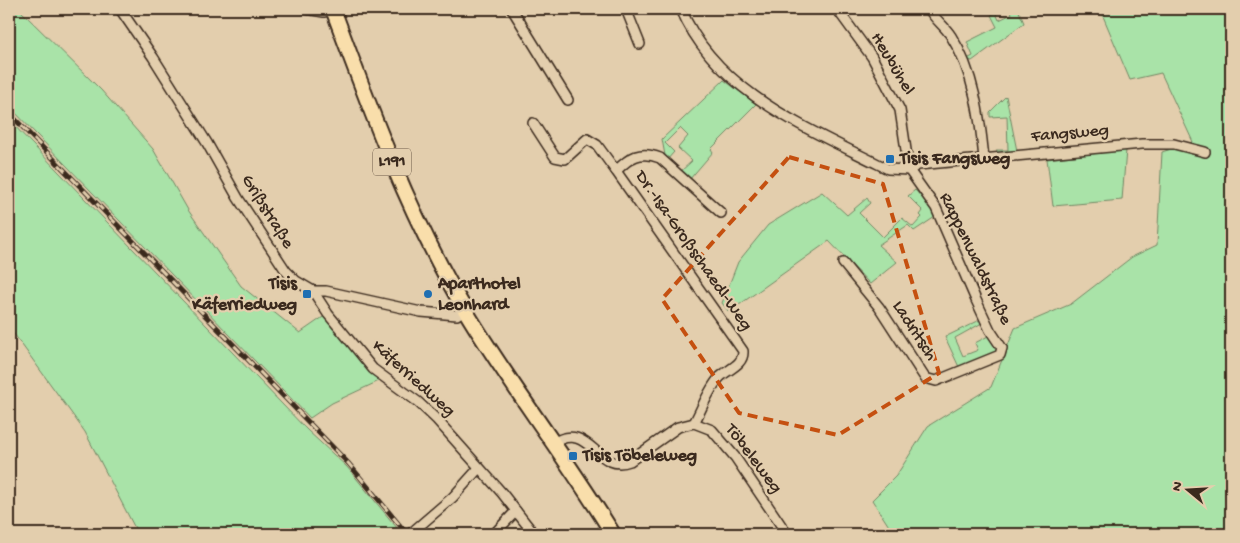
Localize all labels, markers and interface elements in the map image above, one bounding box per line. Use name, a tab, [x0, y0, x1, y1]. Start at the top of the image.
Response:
street label: Heubühel	[865, 29, 919, 99]
street label: Fangsweg	[1029, 120, 1110, 148]
road number: L191	[373, 148, 411, 176]
place label: Tisis Fangsweg	[898, 149, 1010, 170]
marker: Tisis Fangsweg	[884, 153, 896, 165]
street label: Dr.-Isa-Großschaedl-Weg	[629, 166, 756, 335]
street label: Grißstraße	[236, 171, 298, 253]
street label: Rappenwaldstraße	[934, 190, 1016, 329]
place label: Tisis Käferriedweg	[191, 274, 298, 316]
place label: Aparthotel Leonhard	[437, 274, 521, 316]
marker: Tisis Käferriedweg	[301, 288, 313, 300]
marker: Aparthotel Leonhard	[422, 288, 434, 300]
street label: Ladritsch	[887, 297, 941, 365]
street label: Käferriedweg	[367, 336, 459, 422]
street label: Töbeleweg	[719, 419, 786, 498]
place label: Tisis Töbeleweg	[581, 446, 697, 467]
marker: Tisis Töbeleweg	[567, 450, 579, 462]
north arrow	[1162, 466, 1212, 516]
text: N	[1169, 480, 1188, 494]

